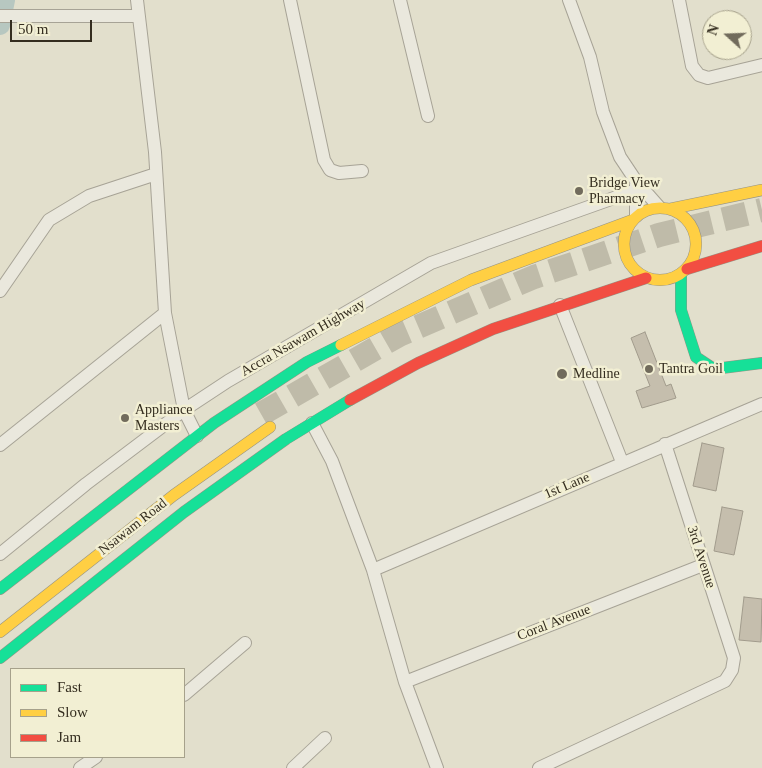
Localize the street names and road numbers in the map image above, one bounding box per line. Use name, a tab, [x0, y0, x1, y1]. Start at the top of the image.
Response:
street label: Accra Nsawam Highway	[238, 296, 368, 380]
street label: 1st Lane	[542, 469, 592, 503]
street label: Nsawam Road	[96, 495, 170, 559]
street label: 3rd Avenue	[683, 524, 719, 590]
street label: Coral Avenue	[515, 601, 593, 645]

